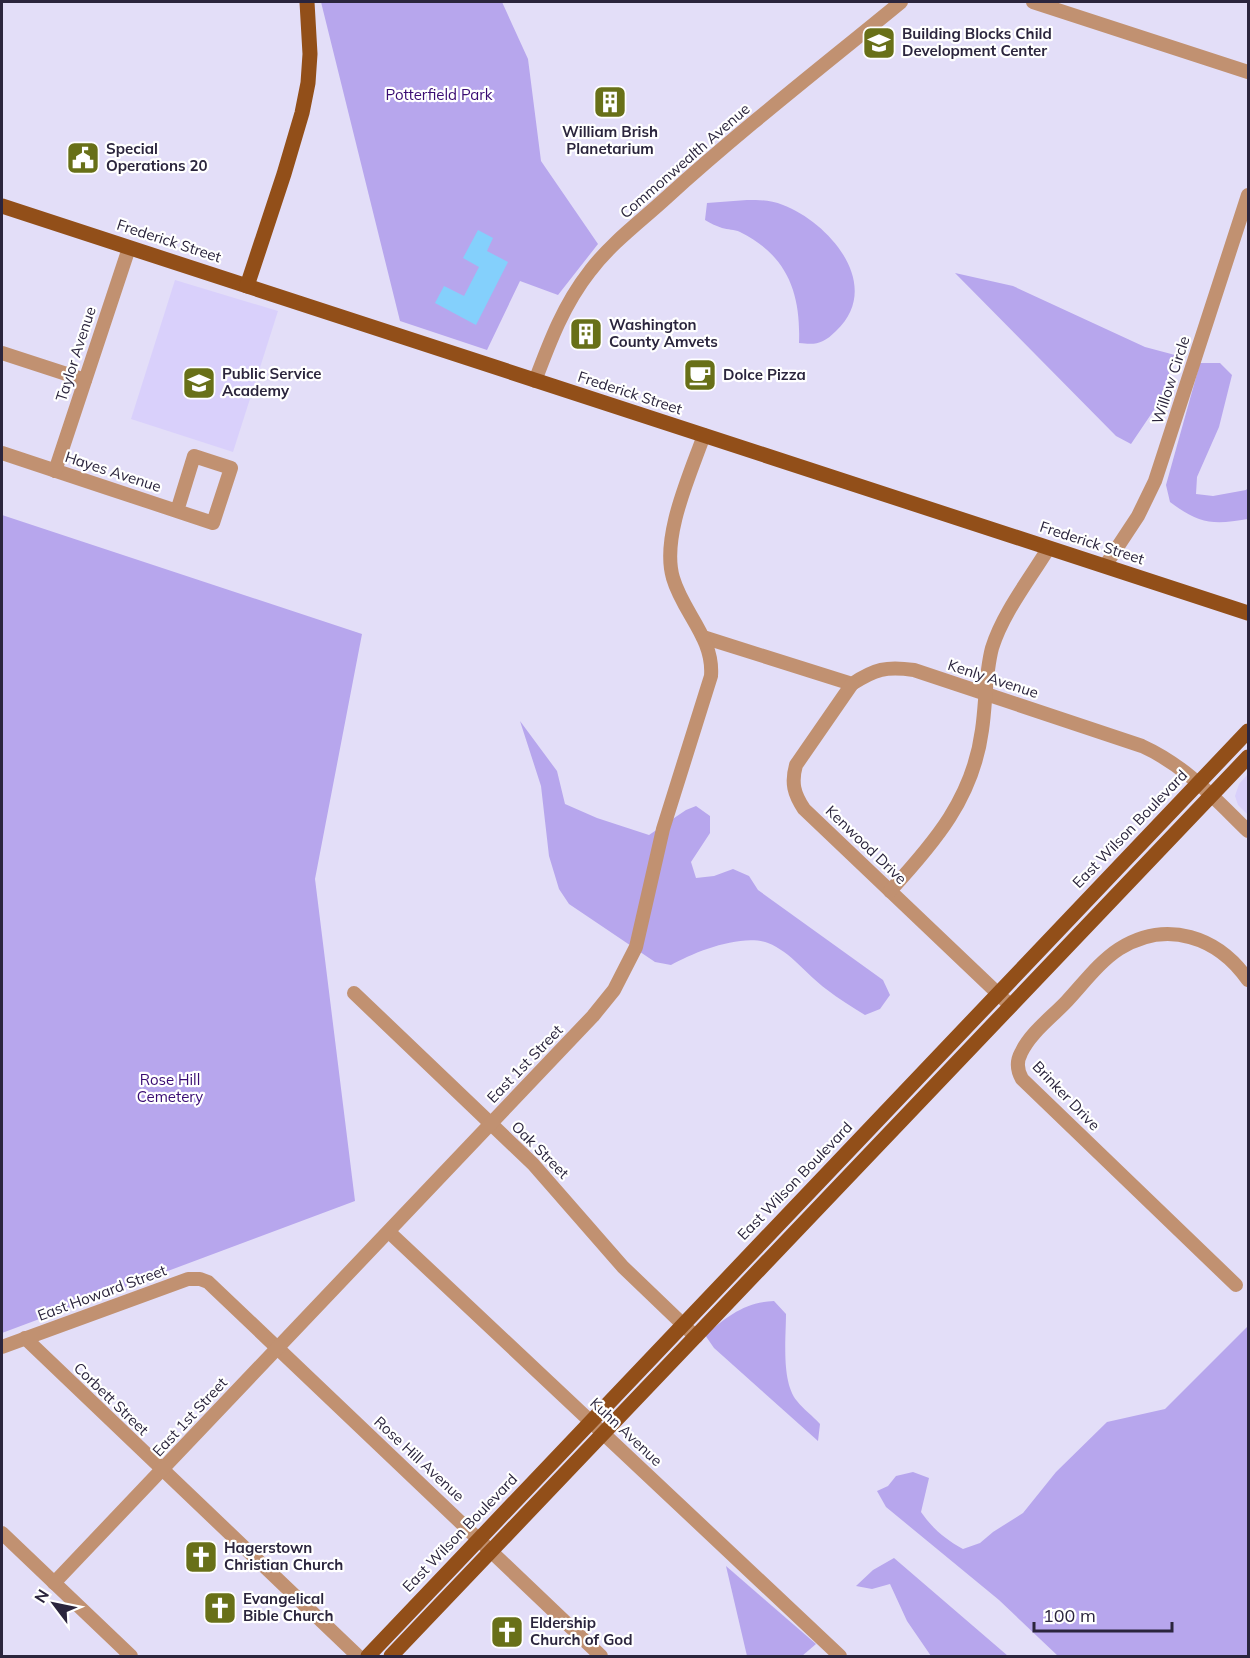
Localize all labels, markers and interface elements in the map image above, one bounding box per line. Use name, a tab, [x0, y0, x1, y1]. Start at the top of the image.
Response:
place label: Building Blocks Child Development Center	[902, 24, 1052, 60]
school or university icon: Building Blocks Child Development Center	[861, 25, 897, 61]
building icon: William Brish Planetarium	[592, 84, 628, 120]
park label: Potterfield Park	[386, 85, 493, 104]
street label: Commonwealth Avenue	[616, 99, 753, 222]
place label: William Brish Planetarium	[562, 122, 658, 158]
place label: Special Operations 20	[106, 139, 208, 175]
public building icon: Special Operations 20	[65, 140, 101, 176]
street label: Frederick Street	[115, 215, 224, 266]
street label: Taylor Avenue	[51, 304, 100, 404]
place label: Washington County Amvets	[609, 315, 718, 351]
building icon: Washington County Amvets	[568, 316, 604, 352]
street label: Willow Circle	[1147, 334, 1194, 426]
cafe icon: Dolce Pizza	[682, 357, 718, 393]
place label: Public Service Academy	[222, 364, 322, 400]
school or university icon: Public Service Academy	[181, 365, 217, 401]
place label: Dolce Pizza	[723, 365, 806, 384]
street label: Frederick Street	[576, 367, 685, 418]
street label: Hayes Avenue	[63, 447, 164, 496]
street label: Frederick Street	[1038, 517, 1147, 568]
street label: Kenly Avenue	[946, 655, 1041, 702]
street label: East Wilson Boulevard	[1068, 766, 1191, 892]
street label: Kenwood Drive	[822, 801, 911, 888]
street label: East 1st Street	[483, 1021, 567, 1107]
street label: Brinker Drive	[1029, 1057, 1104, 1134]
park label: Rose Hill Cemetery	[137, 1070, 203, 1106]
street label: Oak Street	[508, 1117, 573, 1182]
street label: East Wilson Boulevard	[733, 1118, 856, 1244]
street label: East Howard Street	[35, 1260, 169, 1325]
street label: Corbett Street	[70, 1358, 153, 1439]
street label: East 1st Street	[148, 1373, 231, 1460]
street label: Kuhn Avenue	[586, 1393, 666, 1470]
street label: Rose Hill Avenue	[370, 1412, 468, 1505]
street label: East Wilson Boulevard	[398, 1470, 521, 1596]
place label: Hagerstown Christian Church	[224, 1538, 343, 1574]
church icon: Hagerstown Christian Church	[183, 1539, 219, 1575]
north arrow	[24, 1574, 84, 1634]
text: N	[30, 1586, 53, 1606]
place label: Evangelical Bible Church	[243, 1589, 333, 1625]
church icon: Evangelical Bible Church	[202, 1590, 238, 1626]
scale bar	[1034, 1595, 1172, 1633]
text: 100 m	[1043, 1604, 1096, 1627]
place label: Eldership Church of God	[530, 1613, 632, 1649]
church icon: Eldership Church of God	[489, 1614, 525, 1650]

